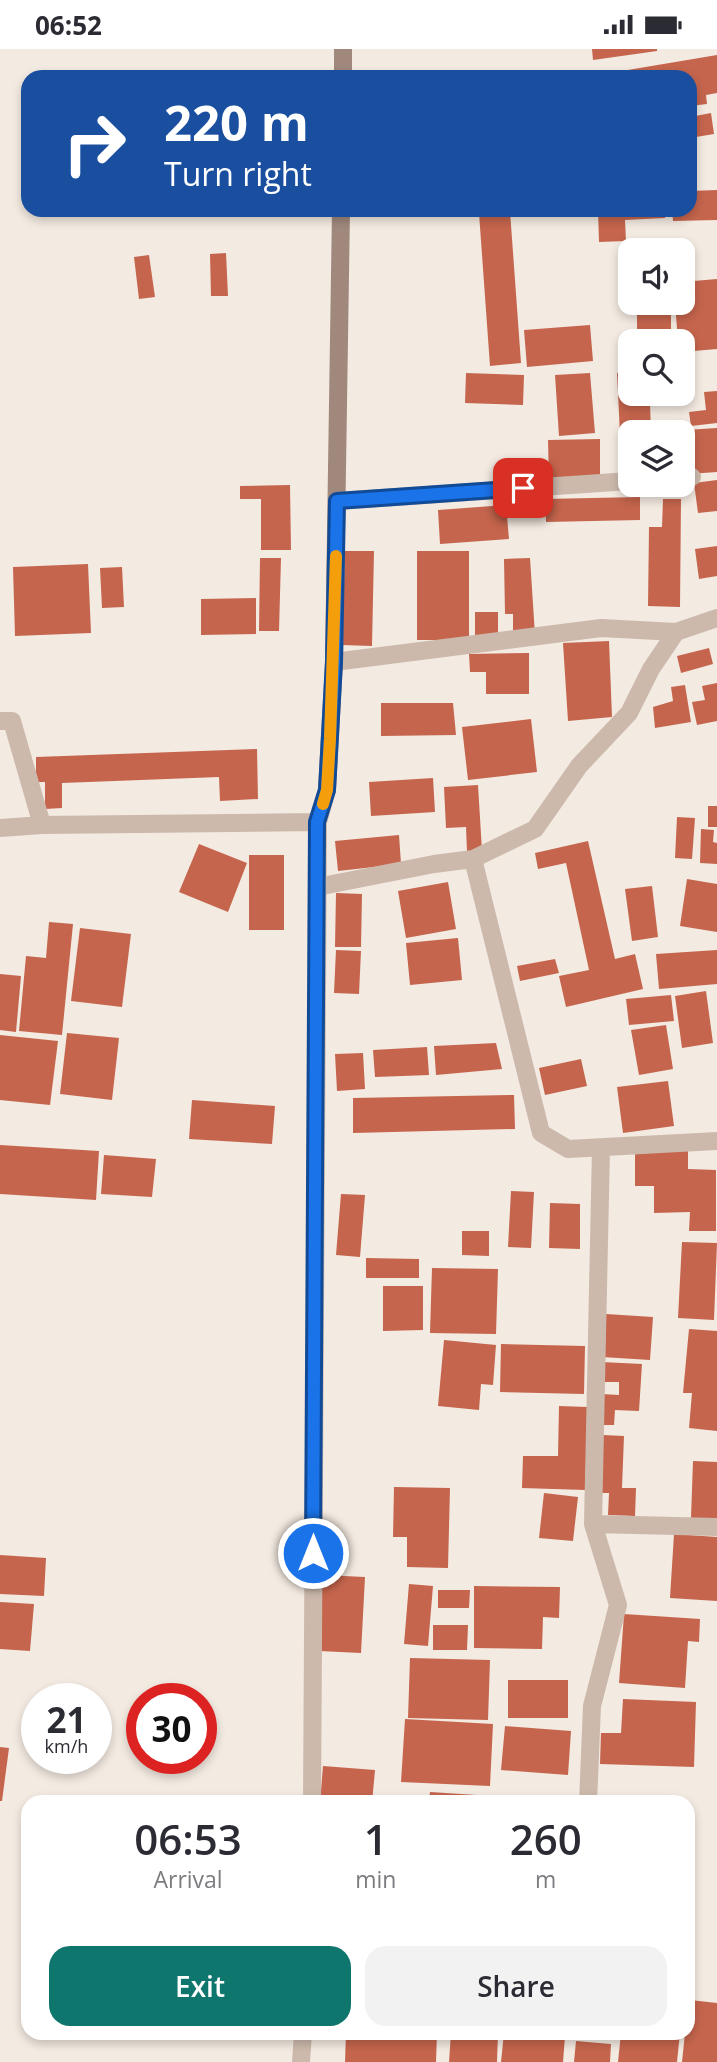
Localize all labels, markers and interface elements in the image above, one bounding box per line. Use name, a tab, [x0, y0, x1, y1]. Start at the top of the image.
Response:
text: 06:52	[35, 7, 102, 43]
text: 220 m	[164, 89, 309, 155]
icon: right	[49, 98, 140, 189]
text: Turn right	[164, 152, 312, 195]
map controls	[618, 238, 695, 497]
button: sound	[618, 238, 695, 315]
button: search	[618, 329, 695, 406]
button: layers	[618, 420, 695, 497]
pin	[493, 458, 553, 518]
icon: arrive	[504, 469, 542, 507]
position arrow	[276, 1516, 350, 1590]
speed limit sign: 30	[126, 1683, 217, 1774]
text: 21	[46, 1696, 87, 1743]
text: km/h	[45, 1734, 88, 1758]
text: 06:53	[134, 1810, 242, 1867]
text: 1	[364, 1810, 388, 1867]
text: 260	[510, 1810, 582, 1867]
text: Arrival	[153, 1863, 223, 1895]
text: min	[355, 1863, 396, 1895]
text: m	[535, 1863, 556, 1895]
button: Exit	[49, 1946, 351, 2026]
button: Share	[365, 1946, 667, 2026]

